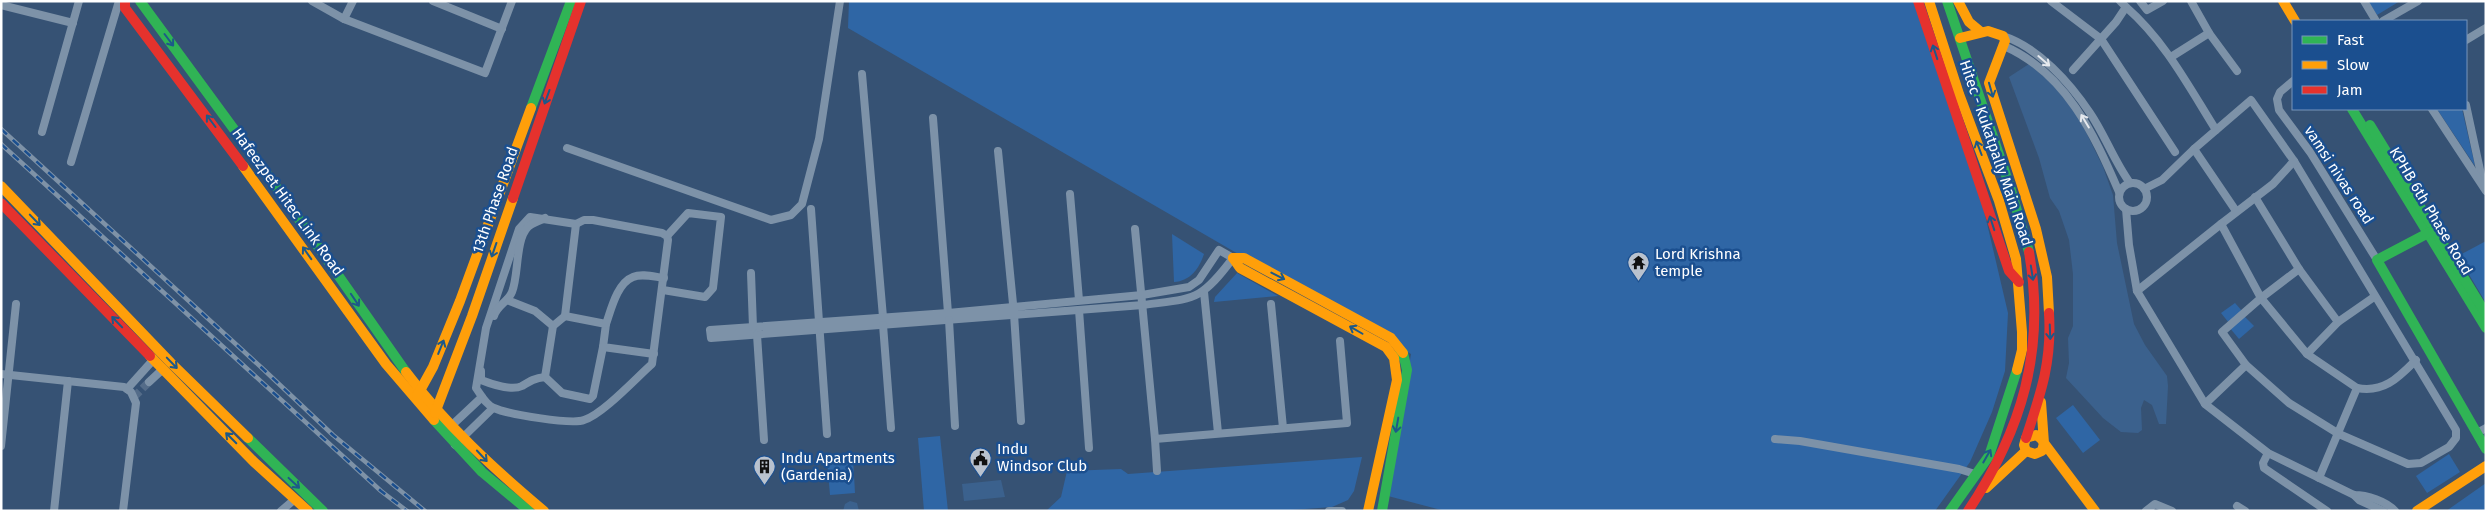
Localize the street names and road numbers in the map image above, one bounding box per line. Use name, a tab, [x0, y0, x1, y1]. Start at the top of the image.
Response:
street label: Hitec - Kukatpally Main Road	[1956, 58, 2036, 248]
street label: vamsi nivas road	[2301, 122, 2377, 228]
street label: Hafeezpet Hitec Link Road	[228, 125, 348, 279]
street label: KPHB 6th Phase Road	[2386, 144, 2476, 278]
street label: 13th Phase Road	[468, 145, 522, 255]

